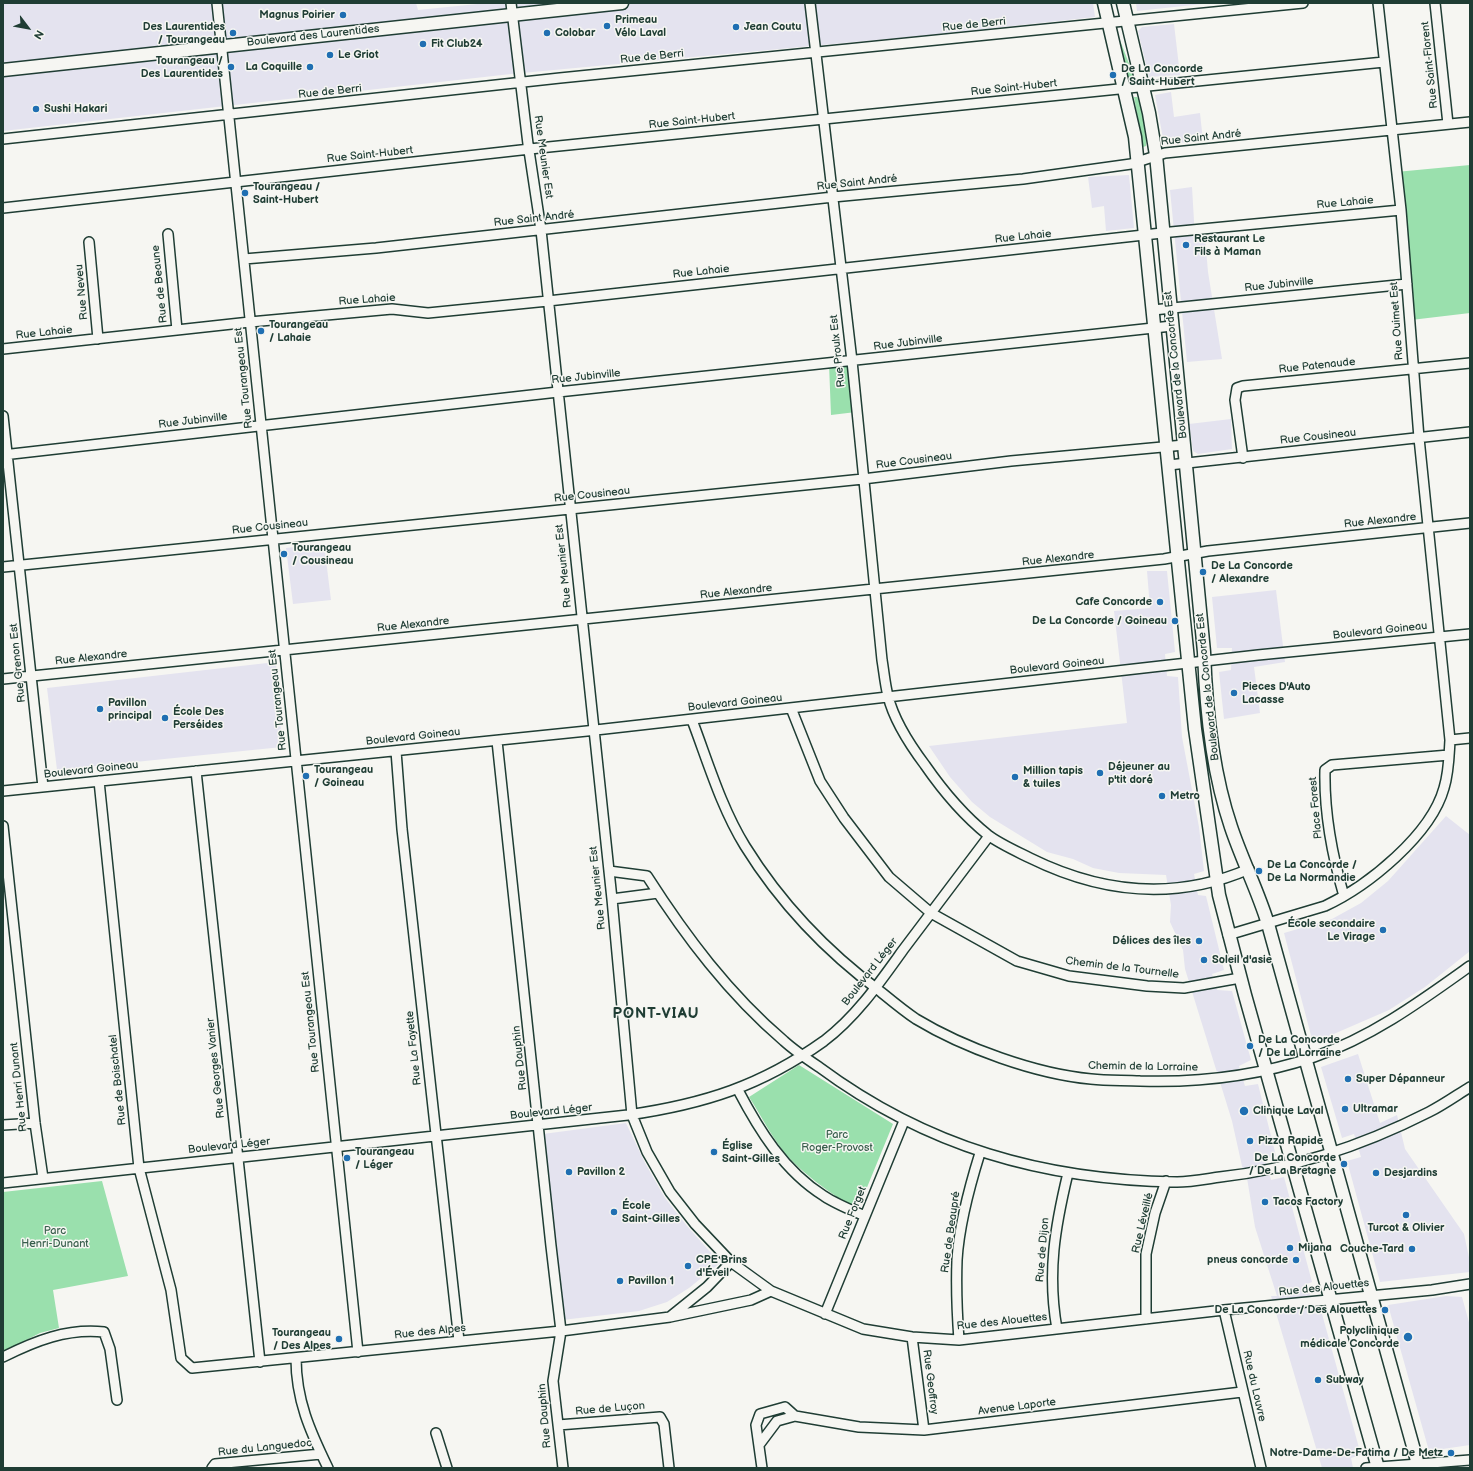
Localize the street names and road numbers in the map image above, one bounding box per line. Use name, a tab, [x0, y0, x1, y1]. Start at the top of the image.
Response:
street label: Rue de Berri	[942, 15, 1006, 35]
street label: Rue Saint-Florent	[1419, 21, 1441, 109]
street label: Boulevard des Laurentides	[246, 22, 380, 50]
street label: Rue de Berri	[620, 47, 684, 67]
street label: Rue Saint-Hubert	[970, 77, 1058, 99]
street label: Rue de Berri	[298, 82, 362, 102]
street label: Rue Saint-Hubert	[648, 110, 736, 132]
street label: Rue Meunier Est	[531, 115, 555, 199]
street label: Rue Saint André	[1160, 127, 1242, 149]
street label: Rue Saint-Hubert	[326, 144, 414, 166]
street label: Rue Saint André	[816, 172, 898, 194]
street label: Rue Lahaie	[1316, 194, 1374, 212]
street label: Rue Saint André	[493, 208, 575, 230]
street label: Rue Lahaie	[994, 227, 1052, 247]
street label: Rue de Beaune	[149, 244, 171, 324]
street label: Rue Lahaie	[672, 262, 730, 282]
street label: Rue Neveu	[73, 264, 91, 320]
street label: Rue Jubinville	[1244, 275, 1314, 295]
street label: Rue Ouimet Est	[1388, 281, 1406, 361]
street label: Rue Lahaie	[338, 291, 396, 309]
street label: Boulevard de la Concorde Est	[1162, 291, 1190, 439]
street label: Rue Proulx Est	[828, 314, 848, 388]
street label: Rue Lahaie	[15, 323, 73, 343]
street label: Rue Tourangeau Est	[232, 327, 256, 429]
street label: Rue Jubinville	[873, 332, 943, 354]
street label: Rue Patenaude	[1278, 355, 1356, 377]
street label: Rue Jubinville	[551, 367, 621, 387]
street label: Rue Jubinville	[158, 410, 228, 432]
street label: Rue Cousineau	[1279, 426, 1357, 448]
street label: Rue Cousineau	[875, 450, 953, 472]
street label: Rue Cousineau	[553, 484, 631, 506]
street label: Rue Alexandre	[1343, 511, 1417, 531]
street label: Rue Cousineau	[231, 516, 309, 538]
street label: Rue Meunier Est	[553, 524, 575, 608]
street label: Rue Alexandre	[1021, 549, 1095, 569]
street label: Rue Alexandre	[699, 582, 773, 602]
street label: Boulevard de la Concorde Est	[1194, 613, 1222, 761]
street label: Rue Alexandre	[376, 615, 450, 635]
street label: Boulevard Goineau	[1332, 619, 1428, 643]
street label: Rue Grenon Est	[7, 623, 29, 703]
street label: Rue Alexandre	[54, 648, 128, 668]
street label: Rue Tourangeau Est	[266, 649, 290, 751]
street label: Boulevard Goineau	[1009, 654, 1105, 678]
street label: Boulevard Goineau	[687, 691, 783, 715]
street label: Boulevard Goineau	[365, 725, 461, 749]
street label: Boulevard Goineau	[43, 758, 139, 782]
street label: Place Forest	[1307, 776, 1325, 840]
street label: Rue Meunier Est	[587, 846, 609, 930]
street label: Boulevard Léger	[839, 935, 901, 1009]
street label: Chemin de la Tournelle	[1064, 954, 1180, 982]
street label: Rue Tourangeau Est	[299, 971, 323, 1073]
street label: Rue La Fayette	[404, 1010, 424, 1086]
street label: Rue Georges Vanier	[204, 1017, 228, 1119]
street label: Rue Dauphin	[510, 1025, 530, 1091]
street label: Rue de Boischatel	[107, 1034, 129, 1126]
street label: Rue Henri Dunant	[8, 1042, 30, 1132]
street label: Chemin de la Lorraine	[1088, 1059, 1198, 1075]
street label: Boulevard Léger	[509, 1101, 593, 1123]
street label: Boulevard Léger	[187, 1135, 271, 1157]
street label: Rue Forget	[836, 1185, 870, 1241]
street label: Rue de Beaupré	[939, 1190, 963, 1274]
street label: Rue Léveillé	[1130, 1191, 1156, 1255]
street label: Rue de Dijon	[1034, 1217, 1052, 1283]
street label: Rue des Alouettes	[1278, 1277, 1370, 1299]
street label: Rue des Alouettes	[956, 1311, 1048, 1333]
street label: Rue des Alpes	[393, 1322, 467, 1342]
street label: Rue Geoffroy	[919, 1349, 941, 1415]
street label: Rue du Louvre	[1239, 1349, 1269, 1423]
street label: Rue Dauphin	[536, 1383, 554, 1449]
street label: Avenue Laporte	[977, 1396, 1057, 1418]
street label: Rue de Luçon	[575, 1399, 645, 1419]
street label: Rue du Languedoc	[217, 1436, 313, 1460]

